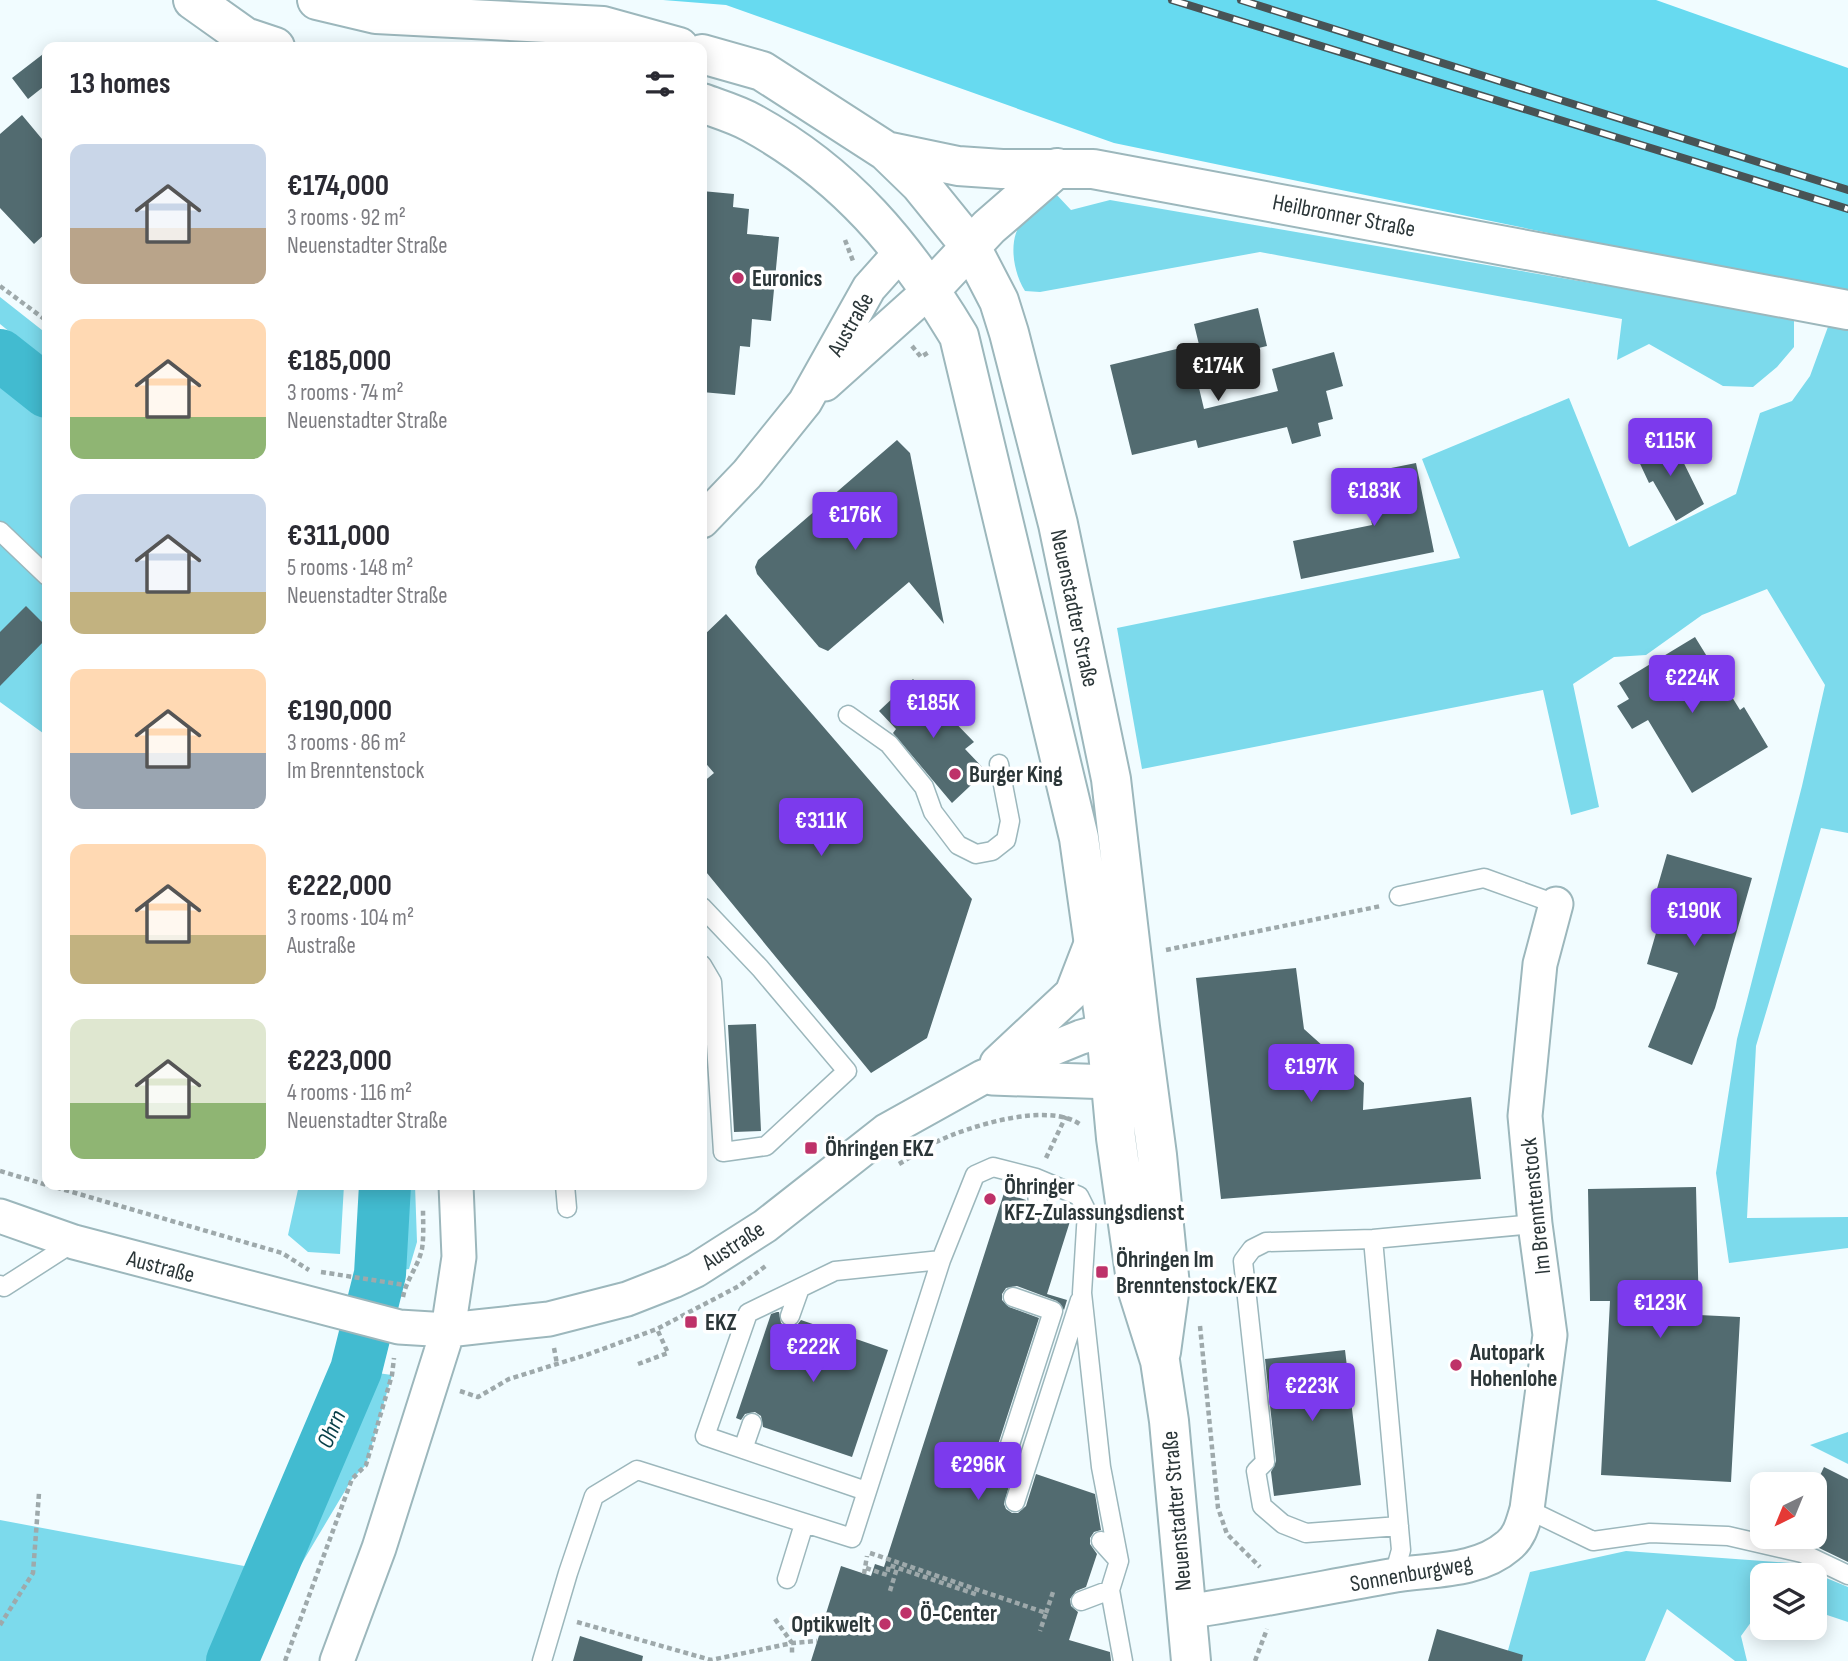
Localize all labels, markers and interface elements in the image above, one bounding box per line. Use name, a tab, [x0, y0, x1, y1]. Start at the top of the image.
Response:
icon: filters	[641, 65, 679, 103]
text: 13 homes	[70, 66, 171, 102]
text: €174,000	[287, 168, 389, 204]
icon: home	[126, 172, 210, 256]
street label: Heilbronner Straße	[1270, 188, 1418, 244]
text: 3 rooms · 92 m²	[287, 204, 406, 232]
text: Neuenstadter Straße	[287, 232, 447, 260]
place label: Euronics	[752, 265, 823, 293]
marker: Euronics	[730, 270, 746, 286]
street label: Austraße	[821, 288, 880, 362]
text: €185,000	[287, 343, 391, 379]
pin: €174K	[1169, 344, 1267, 403]
icon: home	[126, 347, 210, 431]
text: €174K	[1192, 352, 1244, 380]
text: 3 rooms · 74 m²	[287, 379, 404, 407]
text: Neuenstadter Straße	[287, 407, 447, 435]
pin: €115K	[1621, 419, 1719, 478]
text: €115K	[1644, 427, 1696, 455]
pin: €183K	[1325, 468, 1423, 528]
text: €183K	[1347, 477, 1401, 505]
pin: €176K	[806, 492, 904, 552]
text: €176K	[828, 501, 882, 529]
text: €311,000	[287, 518, 390, 554]
icon: home	[126, 522, 210, 606]
street label: Neuenstadter Straße	[1044, 527, 1104, 690]
text: 5 rooms · 148 m²	[287, 554, 414, 582]
text: Neuenstadter Straße	[287, 582, 447, 610]
pin: €224K	[1643, 656, 1741, 715]
text: €224K	[1665, 664, 1719, 692]
pin: €185K	[884, 680, 982, 740]
text: €185K	[906, 689, 960, 717]
text: €190,000	[287, 693, 392, 729]
icon: home	[126, 697, 210, 781]
text: 3 rooms · 86 m²	[287, 729, 406, 757]
text: Im Brenntenstock	[287, 757, 424, 785]
place label: Burger King	[969, 761, 1063, 789]
marker: Burger King	[947, 766, 963, 782]
pin: €311K	[772, 798, 870, 858]
text: €311K	[795, 807, 847, 835]
text: €222,000	[287, 868, 392, 904]
icon: home	[126, 872, 210, 956]
pin: €190K	[1645, 888, 1743, 948]
text: €190K	[1667, 897, 1721, 925]
text: 3 rooms · 104 m²	[287, 904, 414, 932]
text: Austraße	[287, 932, 356, 960]
text: €223,000	[287, 1043, 392, 1079]
pin: €197K	[1262, 1044, 1360, 1104]
icon: home	[126, 1047, 210, 1131]
text: €197K	[1284, 1053, 1338, 1081]
text: 4 rooms · 116 m²	[287, 1079, 412, 1107]
text: Neuenstadter Straße	[287, 1107, 447, 1135]
place label: Öhringen EKZ	[825, 1135, 934, 1163]
street label: Im Brenntenstock	[1515, 1136, 1557, 1276]
marker: Öhringen EKZ	[803, 1140, 819, 1156]
place label: Öhringer KFZ-Zulassungsdienst	[1004, 1173, 1185, 1227]
marker: Öhringer KFZ-Zulassungsdienst	[982, 1191, 998, 1207]
street label: Austraße	[696, 1215, 770, 1277]
street label: Austraße	[123, 1244, 198, 1289]
place label: Öhringen Im Brenntenstock/EKZ	[1116, 1246, 1277, 1300]
marker: Öhringen Im Brenntenstock/EKZ	[1094, 1264, 1110, 1280]
pin: €123K	[1611, 1280, 1709, 1340]
text: €123K	[1633, 1289, 1687, 1317]
place label: EKZ	[705, 1309, 737, 1337]
marker: EKZ	[683, 1314, 699, 1330]
pin: €222K	[764, 1324, 862, 1384]
text: €222K	[786, 1333, 840, 1361]
place label: Autopark Hohenlohe	[1469, 1339, 1557, 1393]
marker: Autopark Hohenlohe	[1448, 1357, 1464, 1373]
pin: €223K	[1263, 1364, 1361, 1423]
text: €223K	[1285, 1372, 1339, 1400]
water label: Ohrn	[311, 1406, 352, 1453]
street label: Neuenstadter Straße	[1156, 1430, 1198, 1592]
pin: €296K	[929, 1442, 1027, 1502]
text: €296K	[950, 1451, 1006, 1479]
north arrow	[1750, 1472, 1827, 1549]
map controls	[1750, 1472, 1827, 1640]
street label: Sonnenburgweg	[1348, 1549, 1474, 1598]
button: layers	[1750, 1563, 1827, 1640]
place label: Ö-Center	[920, 1600, 997, 1628]
marker: Ö-Center	[898, 1605, 914, 1621]
place label: Optikwelt	[791, 1611, 871, 1639]
marker: Optikwelt	[877, 1616, 893, 1632]

